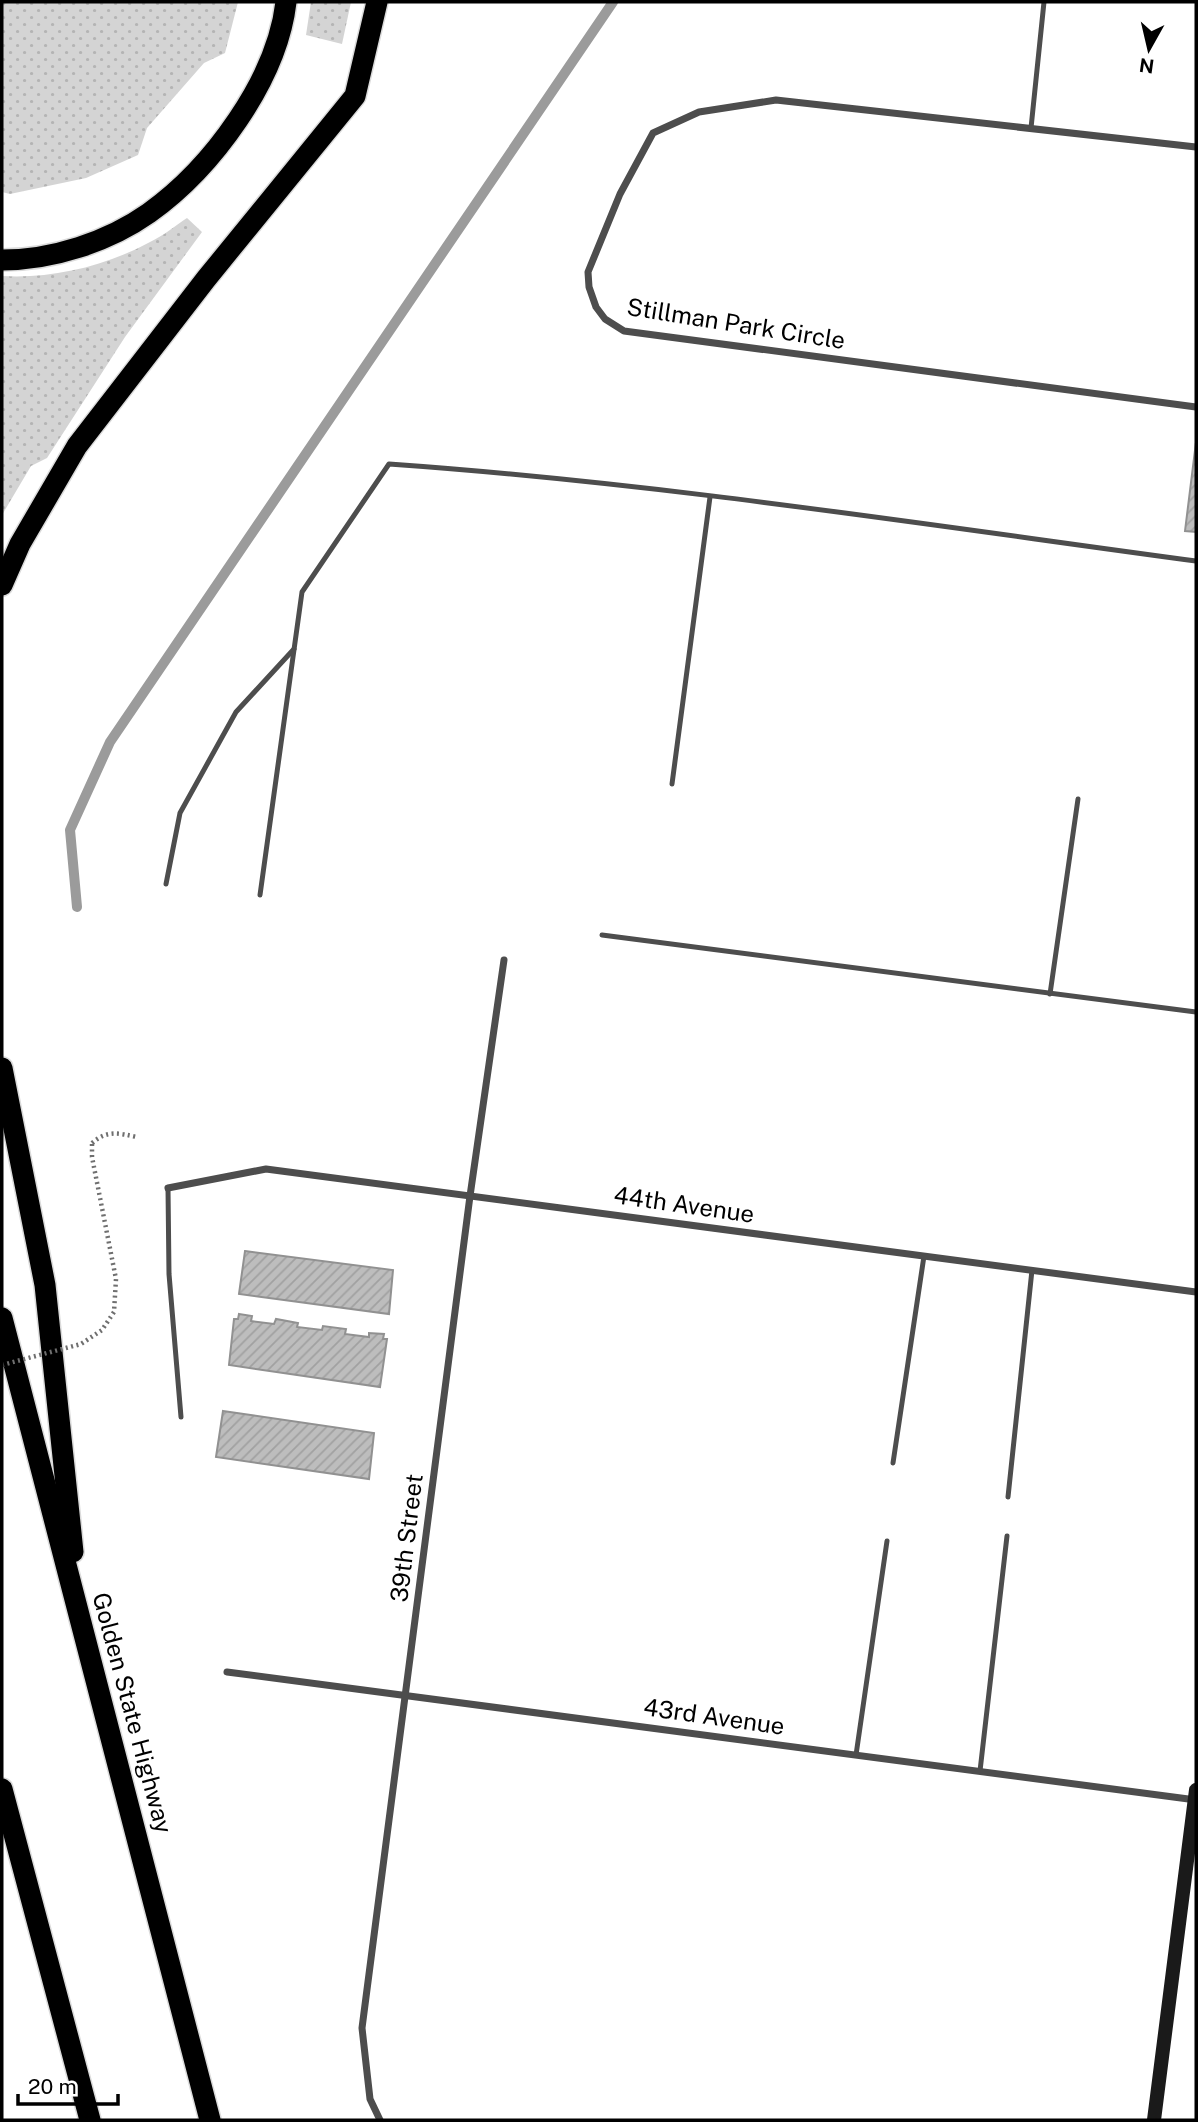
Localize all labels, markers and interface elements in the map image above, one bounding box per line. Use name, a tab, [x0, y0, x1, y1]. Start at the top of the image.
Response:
north arrow	[1114, 14, 1184, 84]
text: N	[1138, 54, 1156, 78]
street label: Stillman Park Circle	[625, 292, 847, 354]
street label: 44th Avenue	[612, 1180, 756, 1228]
street label: 39th Street	[384, 1472, 428, 1604]
street label: Golden State Highway	[87, 1589, 179, 1836]
street label: 43rd Avenue	[642, 1692, 786, 1740]
scale bar	[18, 2062, 117, 2106]
text: 20 m	[28, 2074, 77, 2099]

